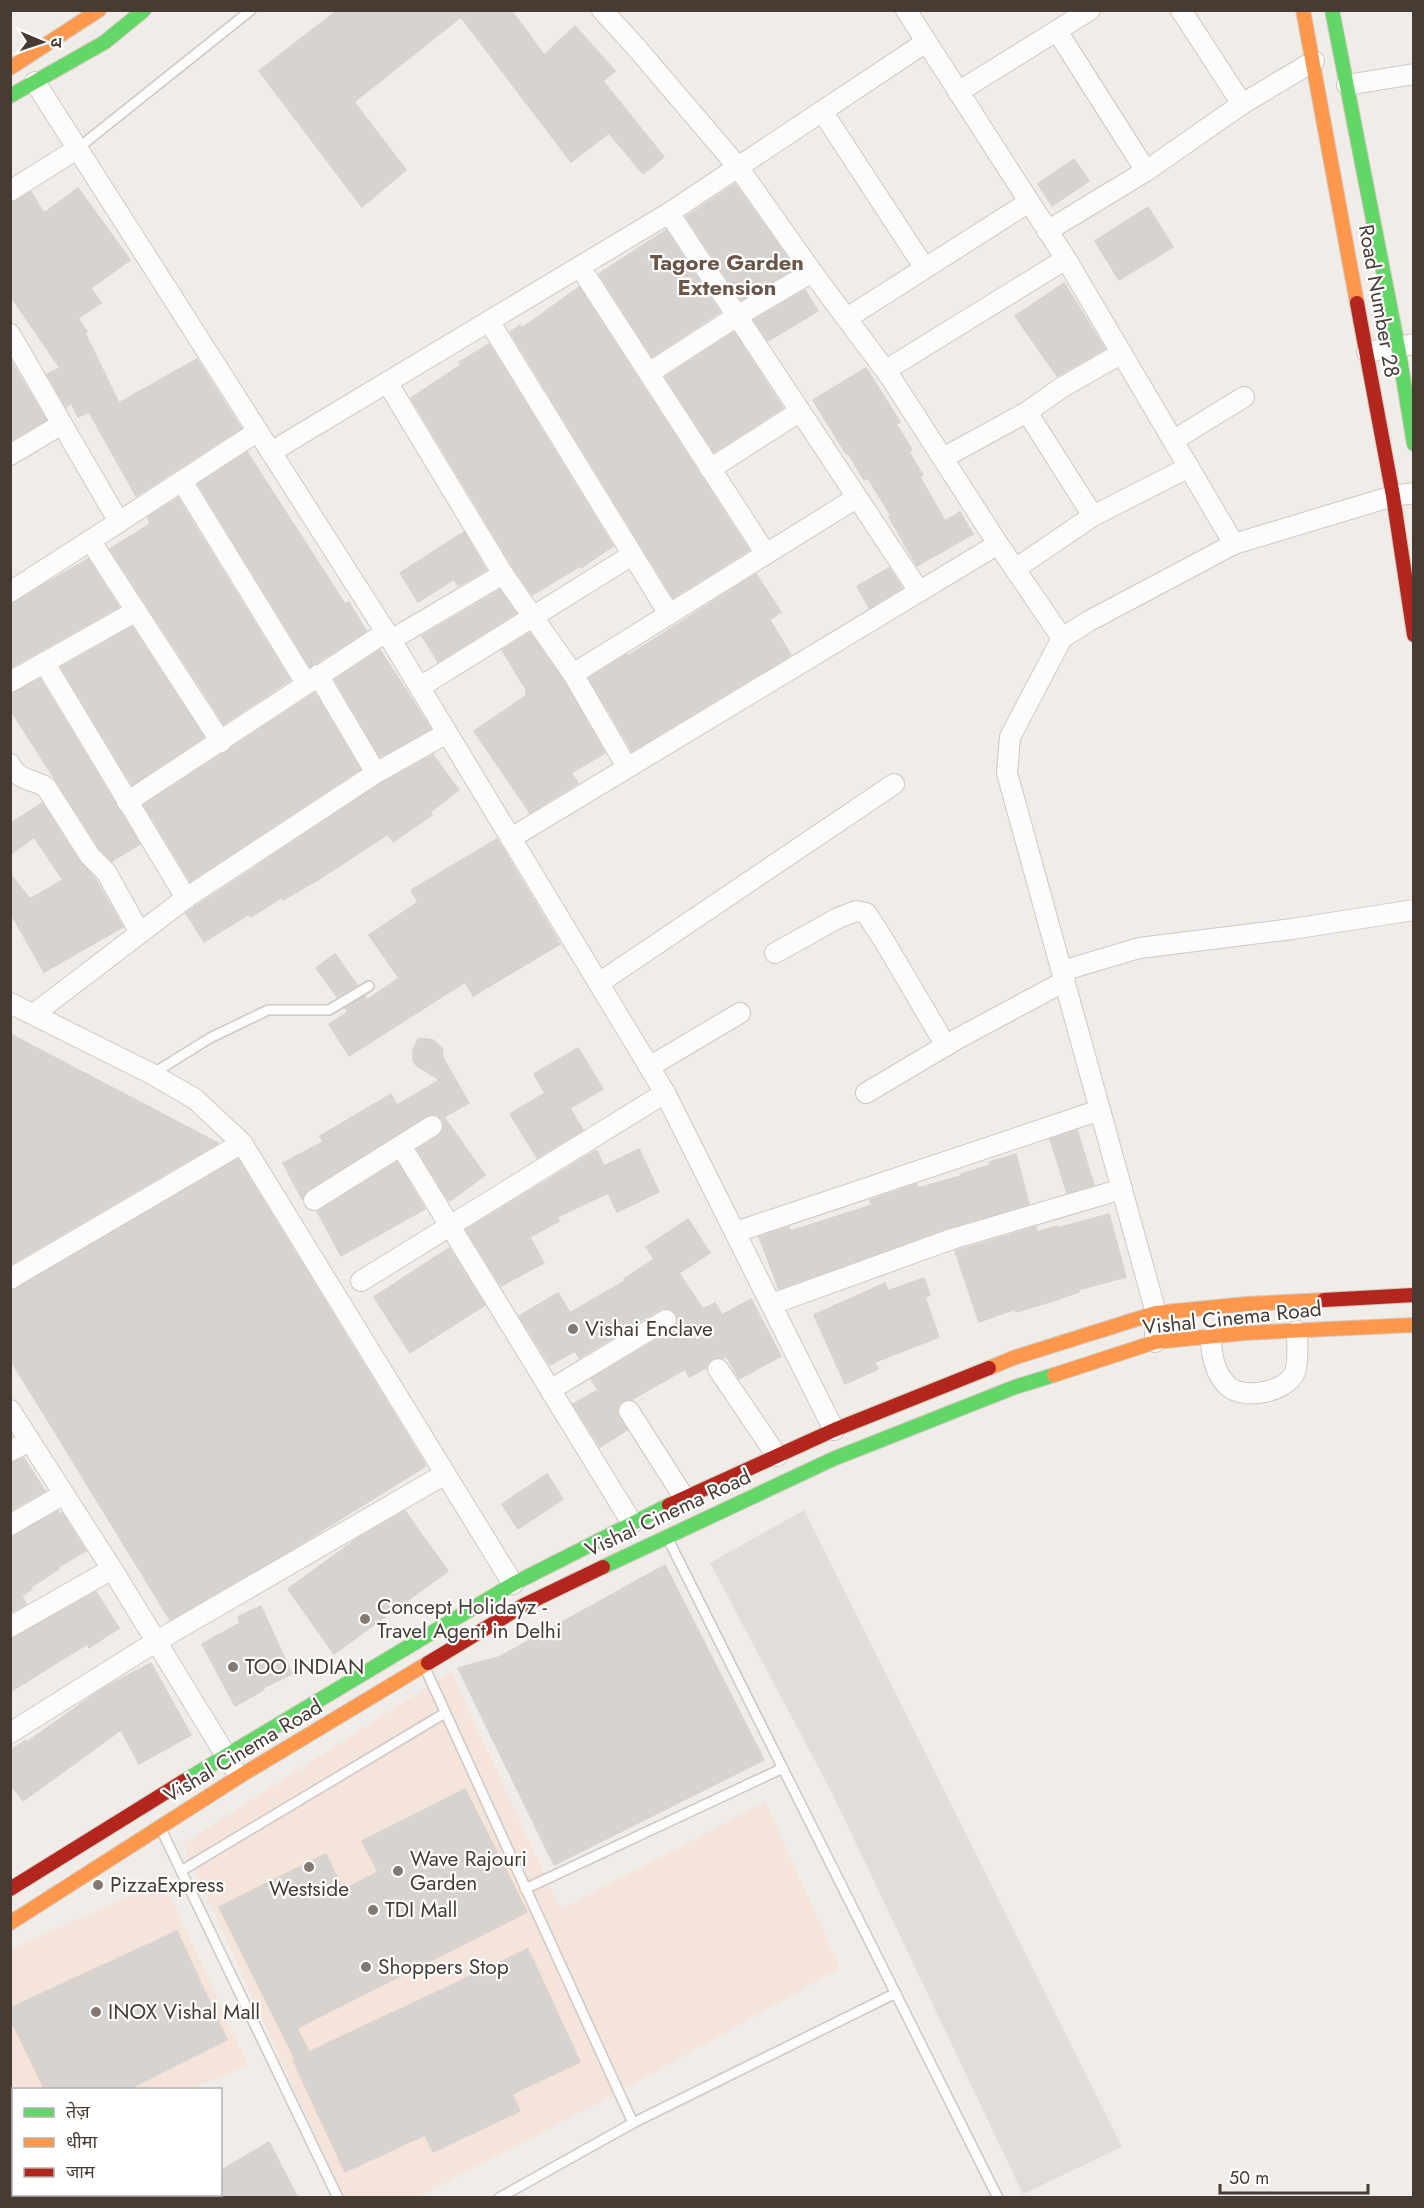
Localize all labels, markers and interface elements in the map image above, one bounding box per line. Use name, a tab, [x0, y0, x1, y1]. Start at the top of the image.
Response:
north arrow	[12, 12, 72, 72]
text: उ	[45, 37, 68, 48]
street label: Road Number 28	[1351, 222, 1407, 380]
district label: Tagore Garden Extension	[650, 246, 804, 303]
street label: Vishal Cinema Road	[1141, 1294, 1323, 1342]
place label: Vishai Enclave	[585, 1314, 713, 1344]
marker: Vishai Enclave	[566, 1322, 580, 1336]
street label: Vishal Cinema Road	[580, 1461, 756, 1565]
place label: Concept Holidayz - Travel Agent in Delhi	[377, 1592, 561, 1646]
marker: Concept Holidayz - Travel Agent in Delhi	[358, 1612, 372, 1626]
place label: TOO INDIAN	[245, 1652, 364, 1682]
marker: TOO INDIAN	[226, 1660, 240, 1674]
street label: Vishal Cinema Road	[158, 1692, 328, 1810]
place label: Wave Rajouri Garden	[410, 1844, 527, 1898]
marker: Westside	[302, 1860, 316, 1874]
marker: Wave Rajouri Garden	[391, 1864, 405, 1878]
place label: PizzaExpress	[110, 1870, 224, 1900]
place label: Westside	[269, 1874, 349, 1904]
marker: PizzaExpress	[91, 1878, 105, 1892]
place label: TDI Mall	[385, 1895, 457, 1925]
marker: TDI Mall	[366, 1903, 380, 1917]
place label: Shoppers Stop	[378, 1952, 509, 1982]
marker: Shoppers Stop	[359, 1960, 373, 1974]
place label: INOX Vishal Mall	[108, 1997, 260, 2027]
marker: INOX Vishal Mall	[89, 2005, 103, 2019]
legend	[12, 2088, 222, 2196]
text: तेज़	[66, 2099, 90, 2125]
text: धीमा	[66, 2129, 97, 2155]
scale bar	[1220, 2157, 1368, 2195]
text: जाम	[66, 2159, 96, 2185]
text: 50 m	[1229, 2165, 1269, 2191]

